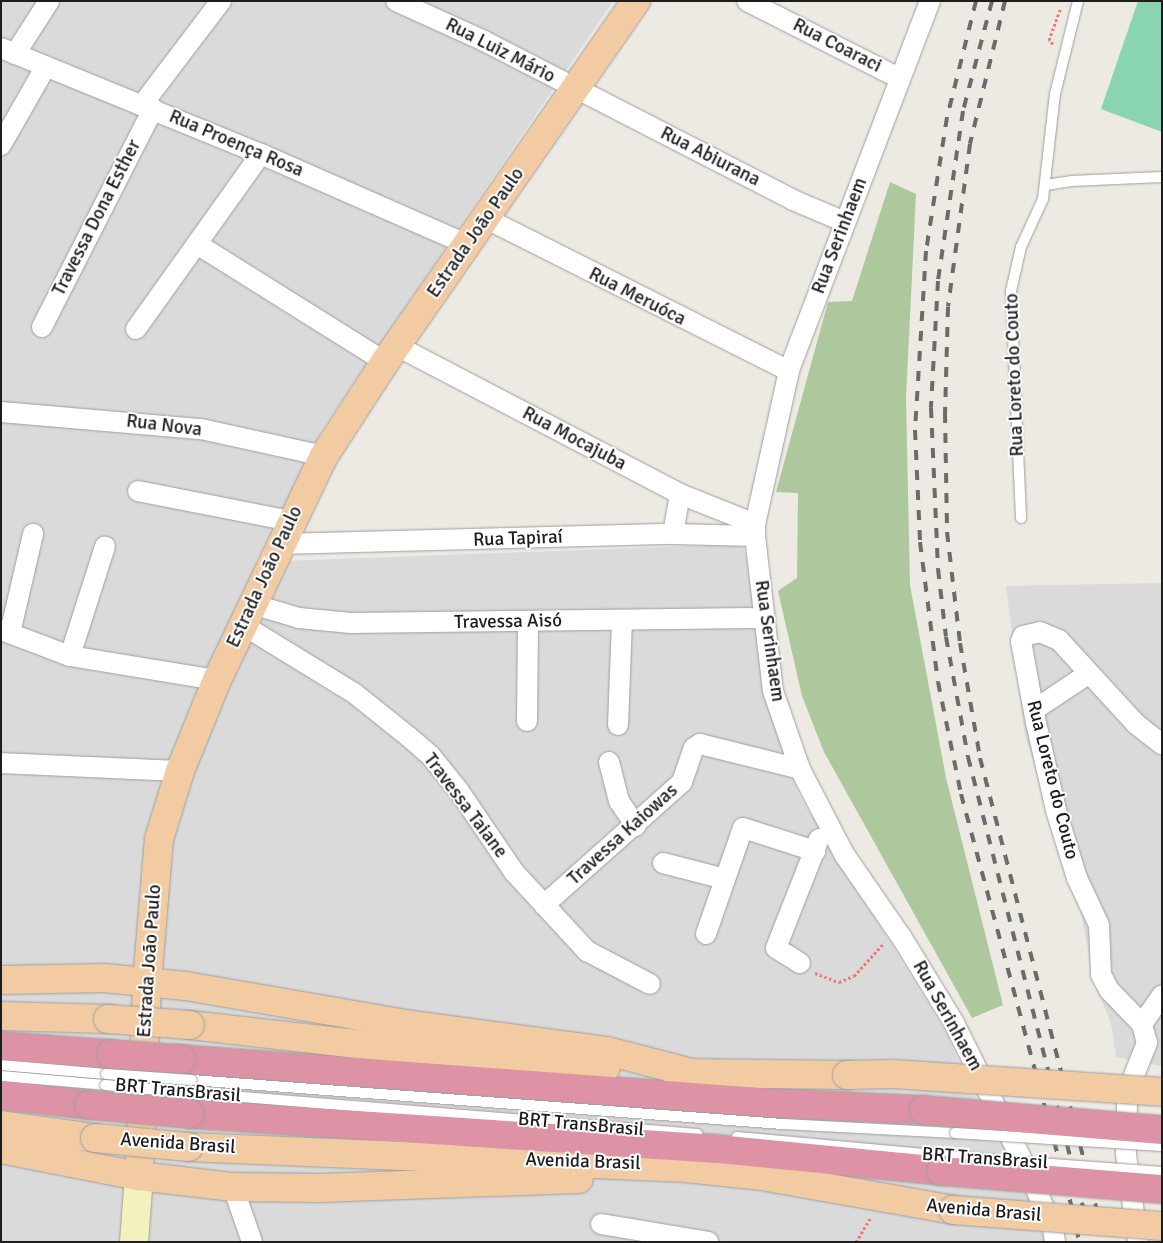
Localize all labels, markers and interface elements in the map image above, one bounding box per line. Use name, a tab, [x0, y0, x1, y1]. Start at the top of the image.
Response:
street label: Rua Luiz Mário	[441, 14, 559, 88]
street label: Rua Coaraci	[789, 14, 885, 78]
street label: Rua Proença Rosa	[165, 105, 307, 183]
street label: Rua Abiurana	[656, 122, 764, 192]
street label: Travessa Dona Esther	[48, 136, 146, 300]
street label: Estrada João Paulo	[423, 164, 529, 302]
street label: Rua Serinhaem	[807, 175, 873, 297]
street label: Rua Meruóca	[585, 263, 689, 331]
street label: Rua Loreto do Couto	[1001, 293, 1029, 457]
street label: Rua Mocajuba	[518, 402, 630, 476]
street label: Rua Nova	[125, 410, 203, 442]
street label: Estrada João Paulo	[222, 503, 308, 651]
street label: Rua Tapiraí	[473, 526, 563, 552]
street label: Rua Serinhaem	[749, 579, 789, 703]
street label: Travessa Aisó	[454, 610, 562, 634]
street label: Rua Loreto do Couto	[1021, 698, 1083, 862]
street label: Travessa Taiane	[418, 749, 512, 863]
street label: Travessa Kaiowas	[563, 780, 683, 890]
street label: Estrada João Paulo	[133, 884, 167, 1038]
street label: Rua Serinhaem	[907, 957, 987, 1075]
street label: BRT TransBrasil	[114, 1074, 242, 1108]
street label: BRT TransBrasil	[517, 1108, 645, 1142]
street label: Avenida Brasil	[120, 1129, 236, 1159]
street label: BRT TransBrasil	[921, 1143, 1049, 1175]
street label: Avenida Brasil	[525, 1149, 641, 1175]
street label: Avenida Brasil	[926, 1195, 1042, 1227]

